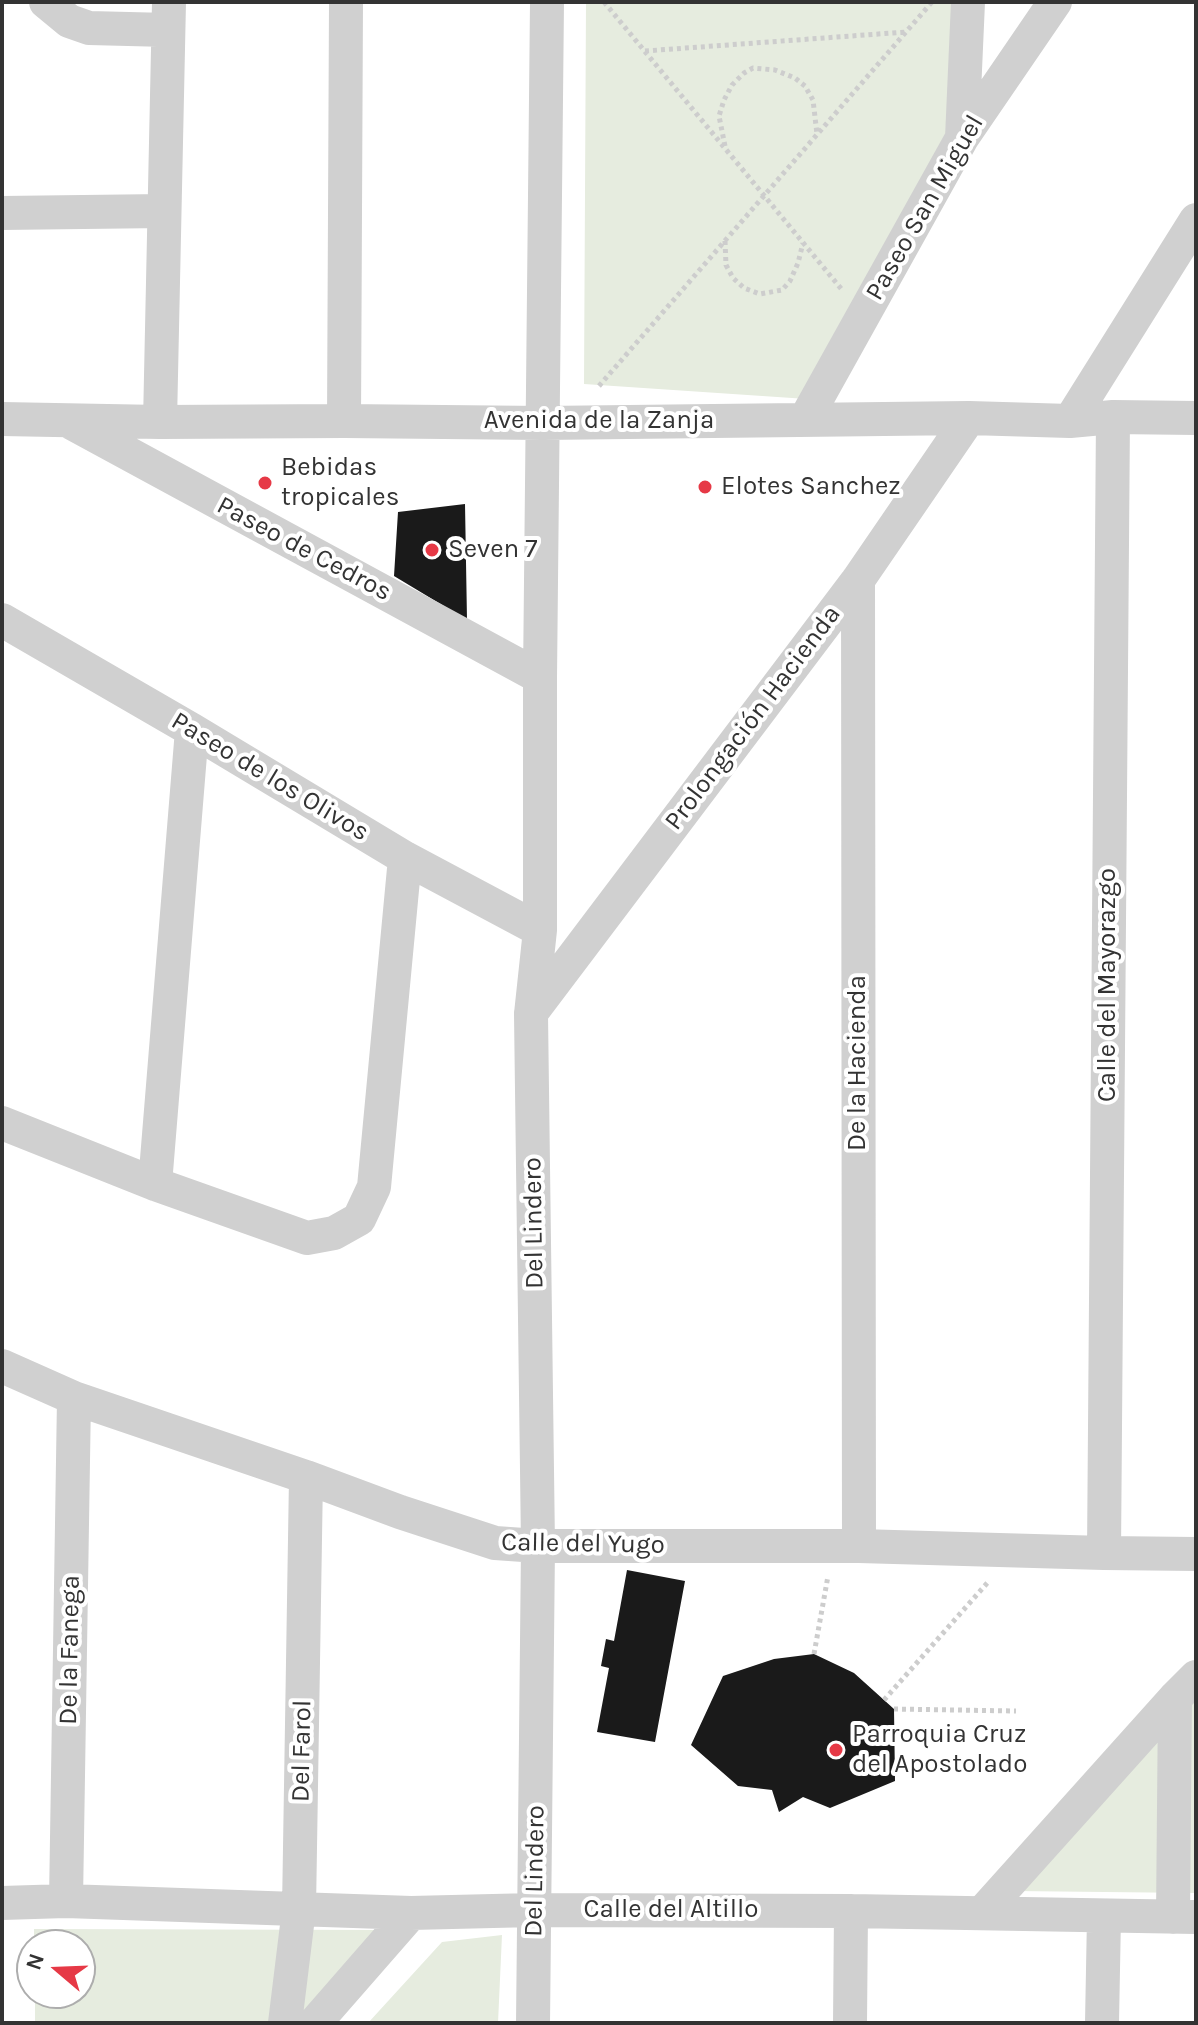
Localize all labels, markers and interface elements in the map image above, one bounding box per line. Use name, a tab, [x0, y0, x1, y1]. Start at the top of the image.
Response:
street label: Paseo San Miguel	[859, 110, 991, 306]
street label: Avenida de la Zanja	[484, 405, 714, 437]
place label: Bebidas tropicales	[281, 452, 399, 514]
place label: Elotes Sanchez	[721, 471, 901, 503]
marker: Bebidas tropicales	[256, 474, 274, 492]
marker: Elotes Sanchez	[696, 478, 714, 496]
street label: Paseo de Cedros	[211, 490, 397, 608]
place label: Seven 7	[448, 534, 538, 566]
marker: Seven 7	[423, 541, 441, 559]
street label: Prolongación Hacienda	[658, 600, 848, 836]
street label: Paseo de los Olivos	[165, 706, 375, 848]
street label: Calle del Mayorazgo	[1092, 868, 1124, 1102]
street label: De la Hacienda	[842, 975, 874, 1151]
street label: Del Lindero	[517, 1157, 551, 1289]
street label: Calle del Yugo	[501, 1527, 665, 1561]
street label: De la Fanega	[53, 1575, 87, 1725]
street label: Del Farol	[286, 1700, 318, 1802]
place label: Parroquia Cruz del Apostolado	[852, 1719, 1027, 1780]
marker: Parroquia Cruz del Apostolado	[827, 1741, 845, 1759]
street label: Del Lindero	[518, 1805, 552, 1937]
street label: Calle del Altillo	[583, 1894, 759, 1926]
north arrow	[16, 1929, 96, 2009]
text: N	[20, 1950, 50, 1974]

